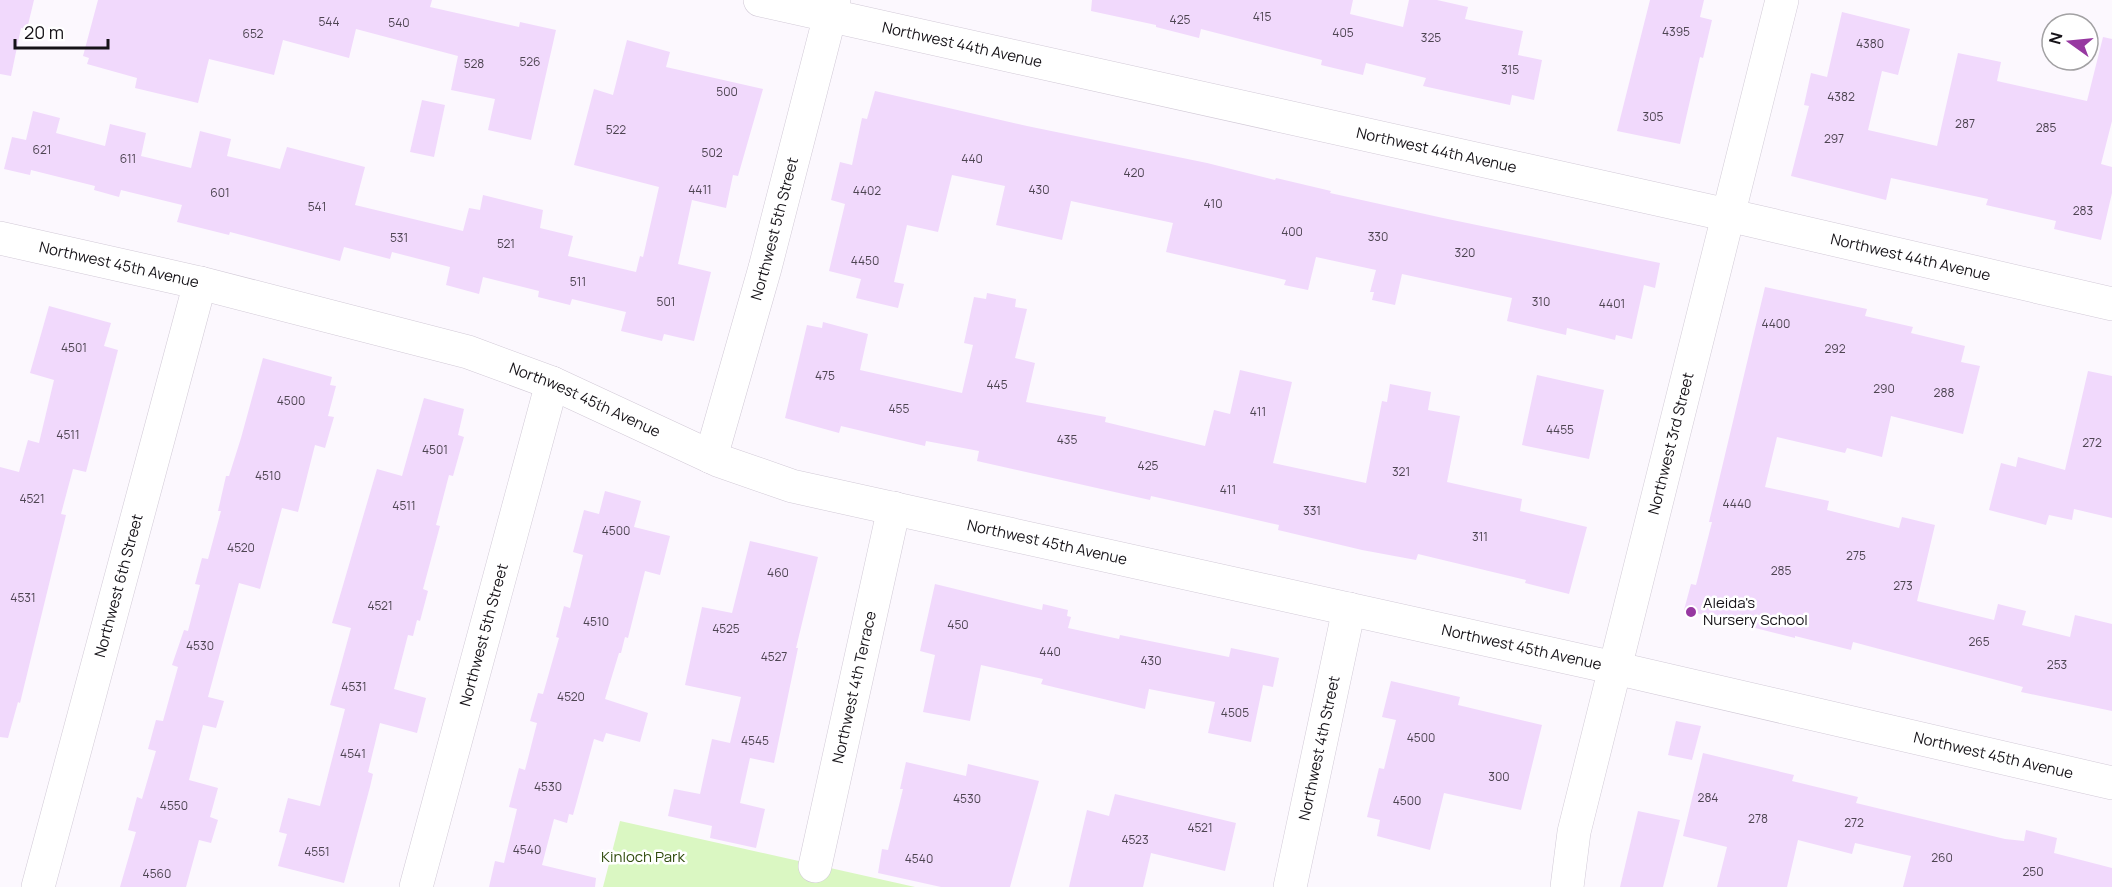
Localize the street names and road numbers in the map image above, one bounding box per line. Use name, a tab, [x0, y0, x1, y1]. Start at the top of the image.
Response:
street label: Northwest 44th Avenue	[880, 16, 1045, 72]
street label: Northwest 44th Avenue	[1354, 122, 1519, 178]
street label: Northwest 5th Street	[745, 155, 803, 303]
street label: Northwest 44th Avenue	[1829, 228, 1993, 286]
street label: Northwest 45th Avenue	[37, 236, 201, 293]
street label: Northwest 45th Avenue	[506, 357, 664, 442]
street label: Northwest 3rd Street	[1643, 370, 1699, 517]
street label: Northwest 6th Street	[89, 511, 148, 660]
street label: Northwest 45th Avenue	[965, 514, 1129, 570]
street label: Northwest 5th Street	[454, 561, 513, 709]
street label: Northwest 4th Terrace	[827, 609, 881, 765]
street label: Northwest 45th Avenue	[1440, 619, 1604, 675]
street label: Northwest 4th Street	[1293, 674, 1345, 822]
street label: Northwest 45th Avenue	[1912, 726, 2076, 784]

